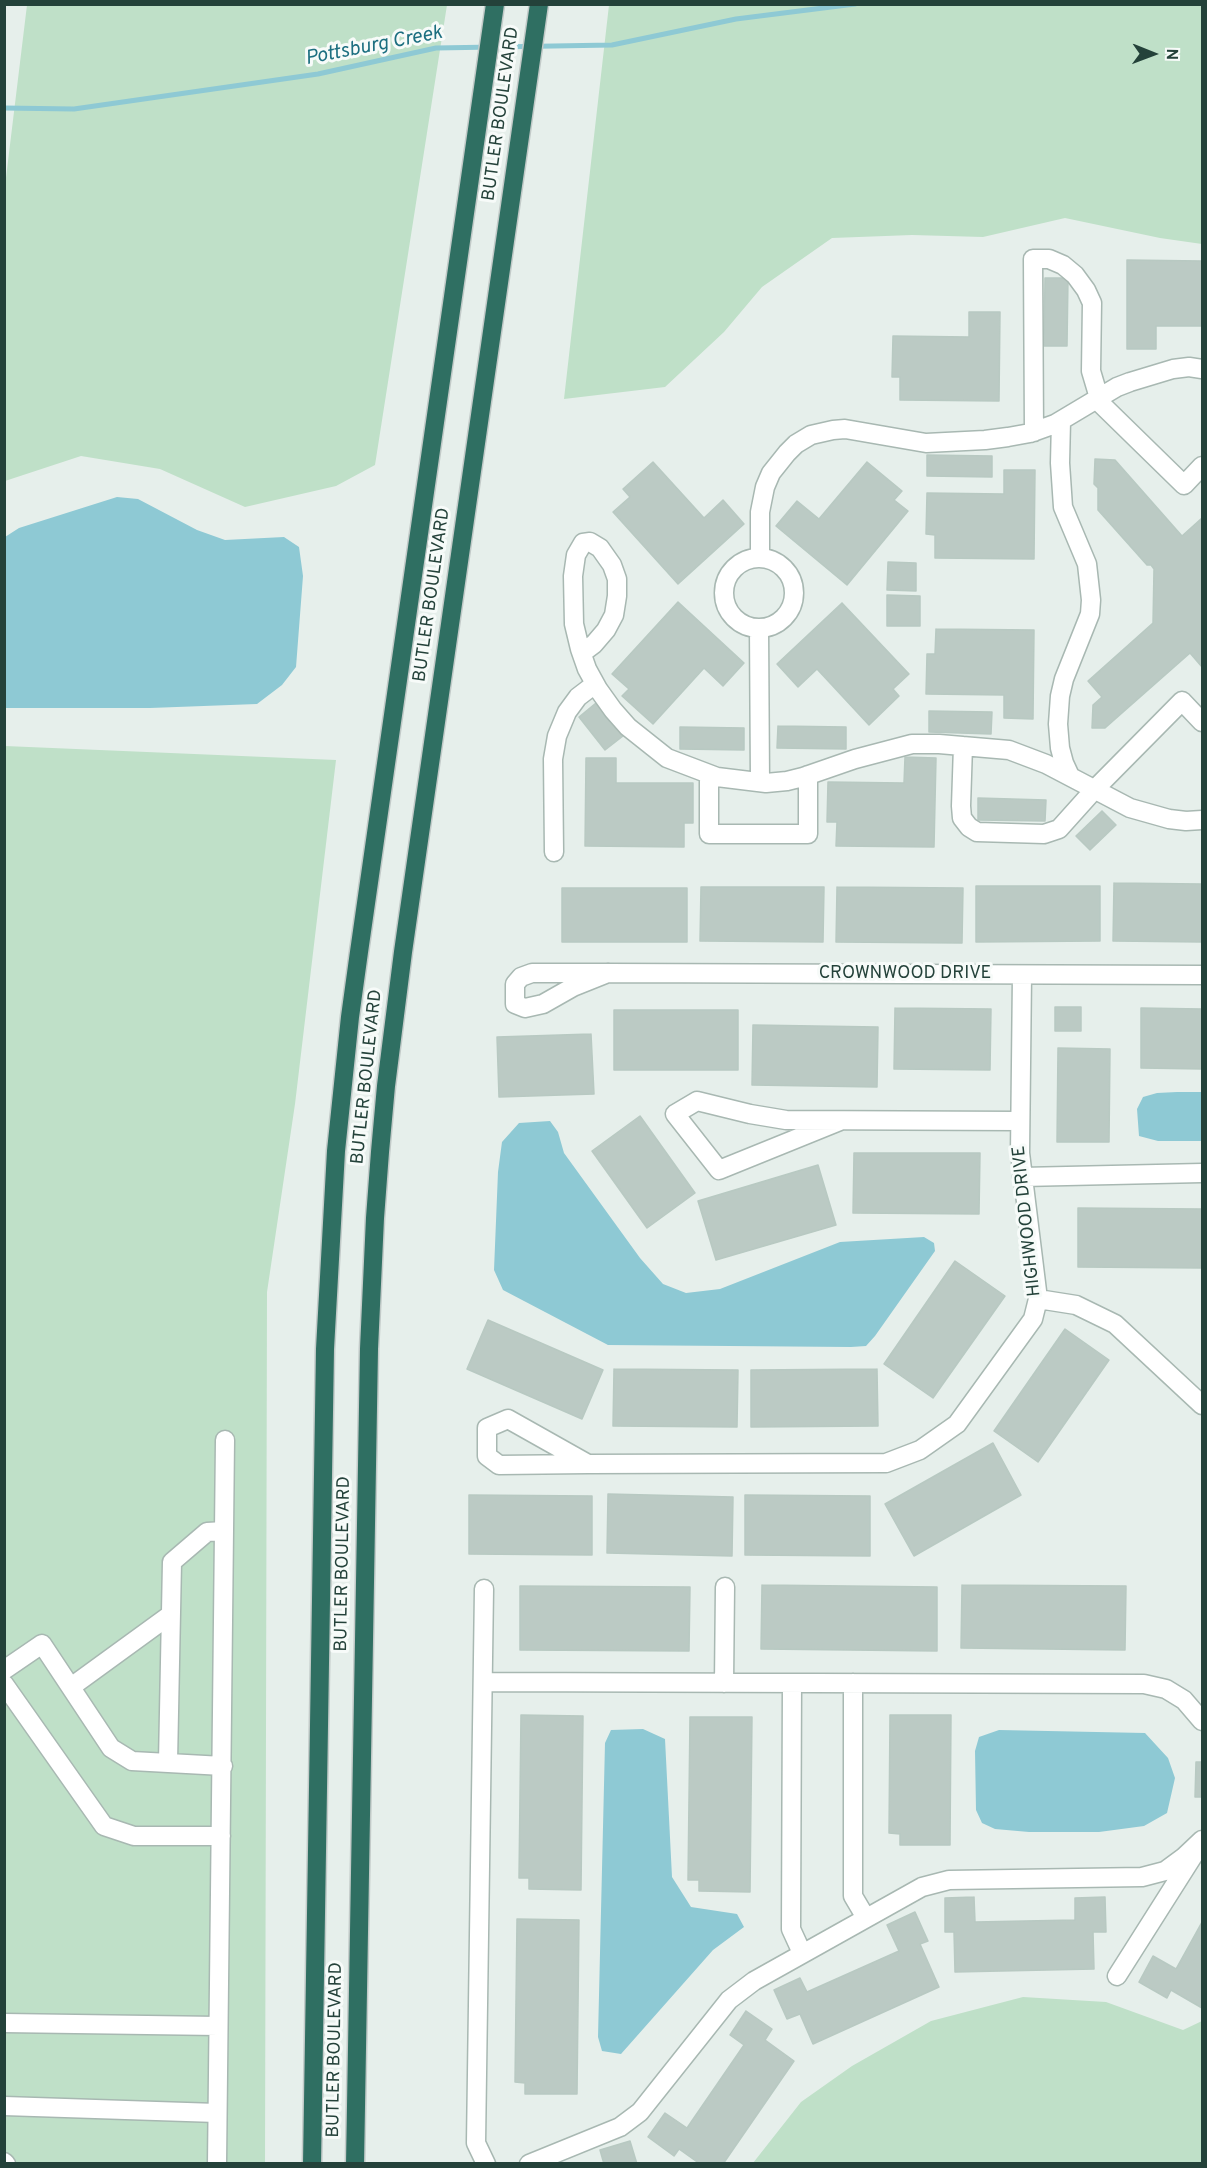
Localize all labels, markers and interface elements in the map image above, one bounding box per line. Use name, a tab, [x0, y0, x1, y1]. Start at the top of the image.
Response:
water label: Pottsburg Creek	[304, 22, 444, 72]
north arrow	[1123, 24, 1183, 84]
street label: BUTLER BOULEVARD	[479, 26, 525, 202]
text: N	[1161, 48, 1181, 60]
street label: BUTLER BOULEVARD	[410, 507, 456, 683]
street label: CROWNWOOD DRIVE	[819, 963, 991, 985]
street label: BUTLER BOULEVARD	[348, 989, 388, 1165]
street label: HIGHWOOD DRIVE	[1009, 1144, 1047, 1298]
street label: BUTLER BOULEVARD	[332, 1476, 356, 1652]
street label: BUTLER BOULEVARD	[324, 1962, 348, 2138]

